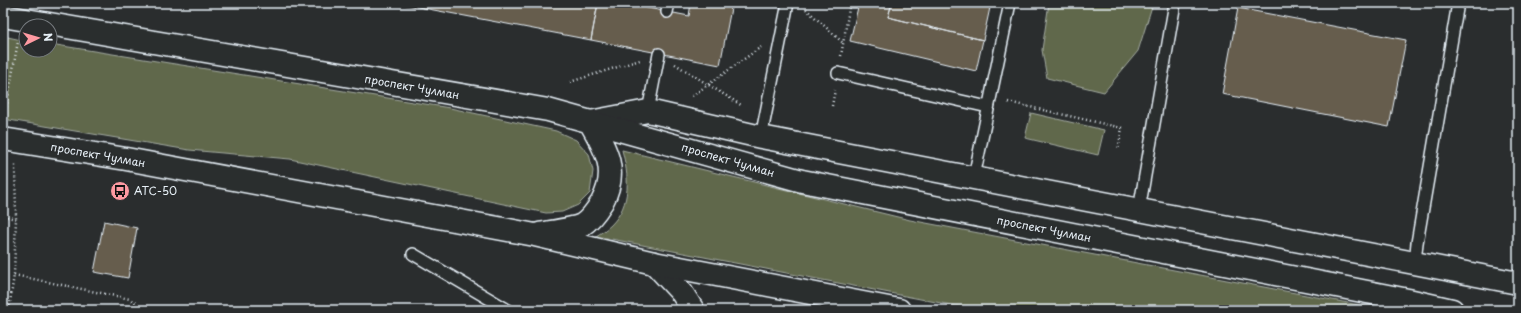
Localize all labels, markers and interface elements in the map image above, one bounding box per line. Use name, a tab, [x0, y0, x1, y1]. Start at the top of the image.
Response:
north arrow	[18, 18, 58, 58]
text: N	[40, 32, 57, 42]
street label: проспект Чулман	[363, 70, 461, 103]
street label: проспект Чулман	[49, 138, 147, 171]
street label: проспект Чулман	[680, 138, 777, 181]
bus stop icon: АТС-50	[109, 180, 131, 202]
place label: АТС-50	[134, 182, 177, 199]
street label: проспект Чулман	[995, 211, 1093, 246]

